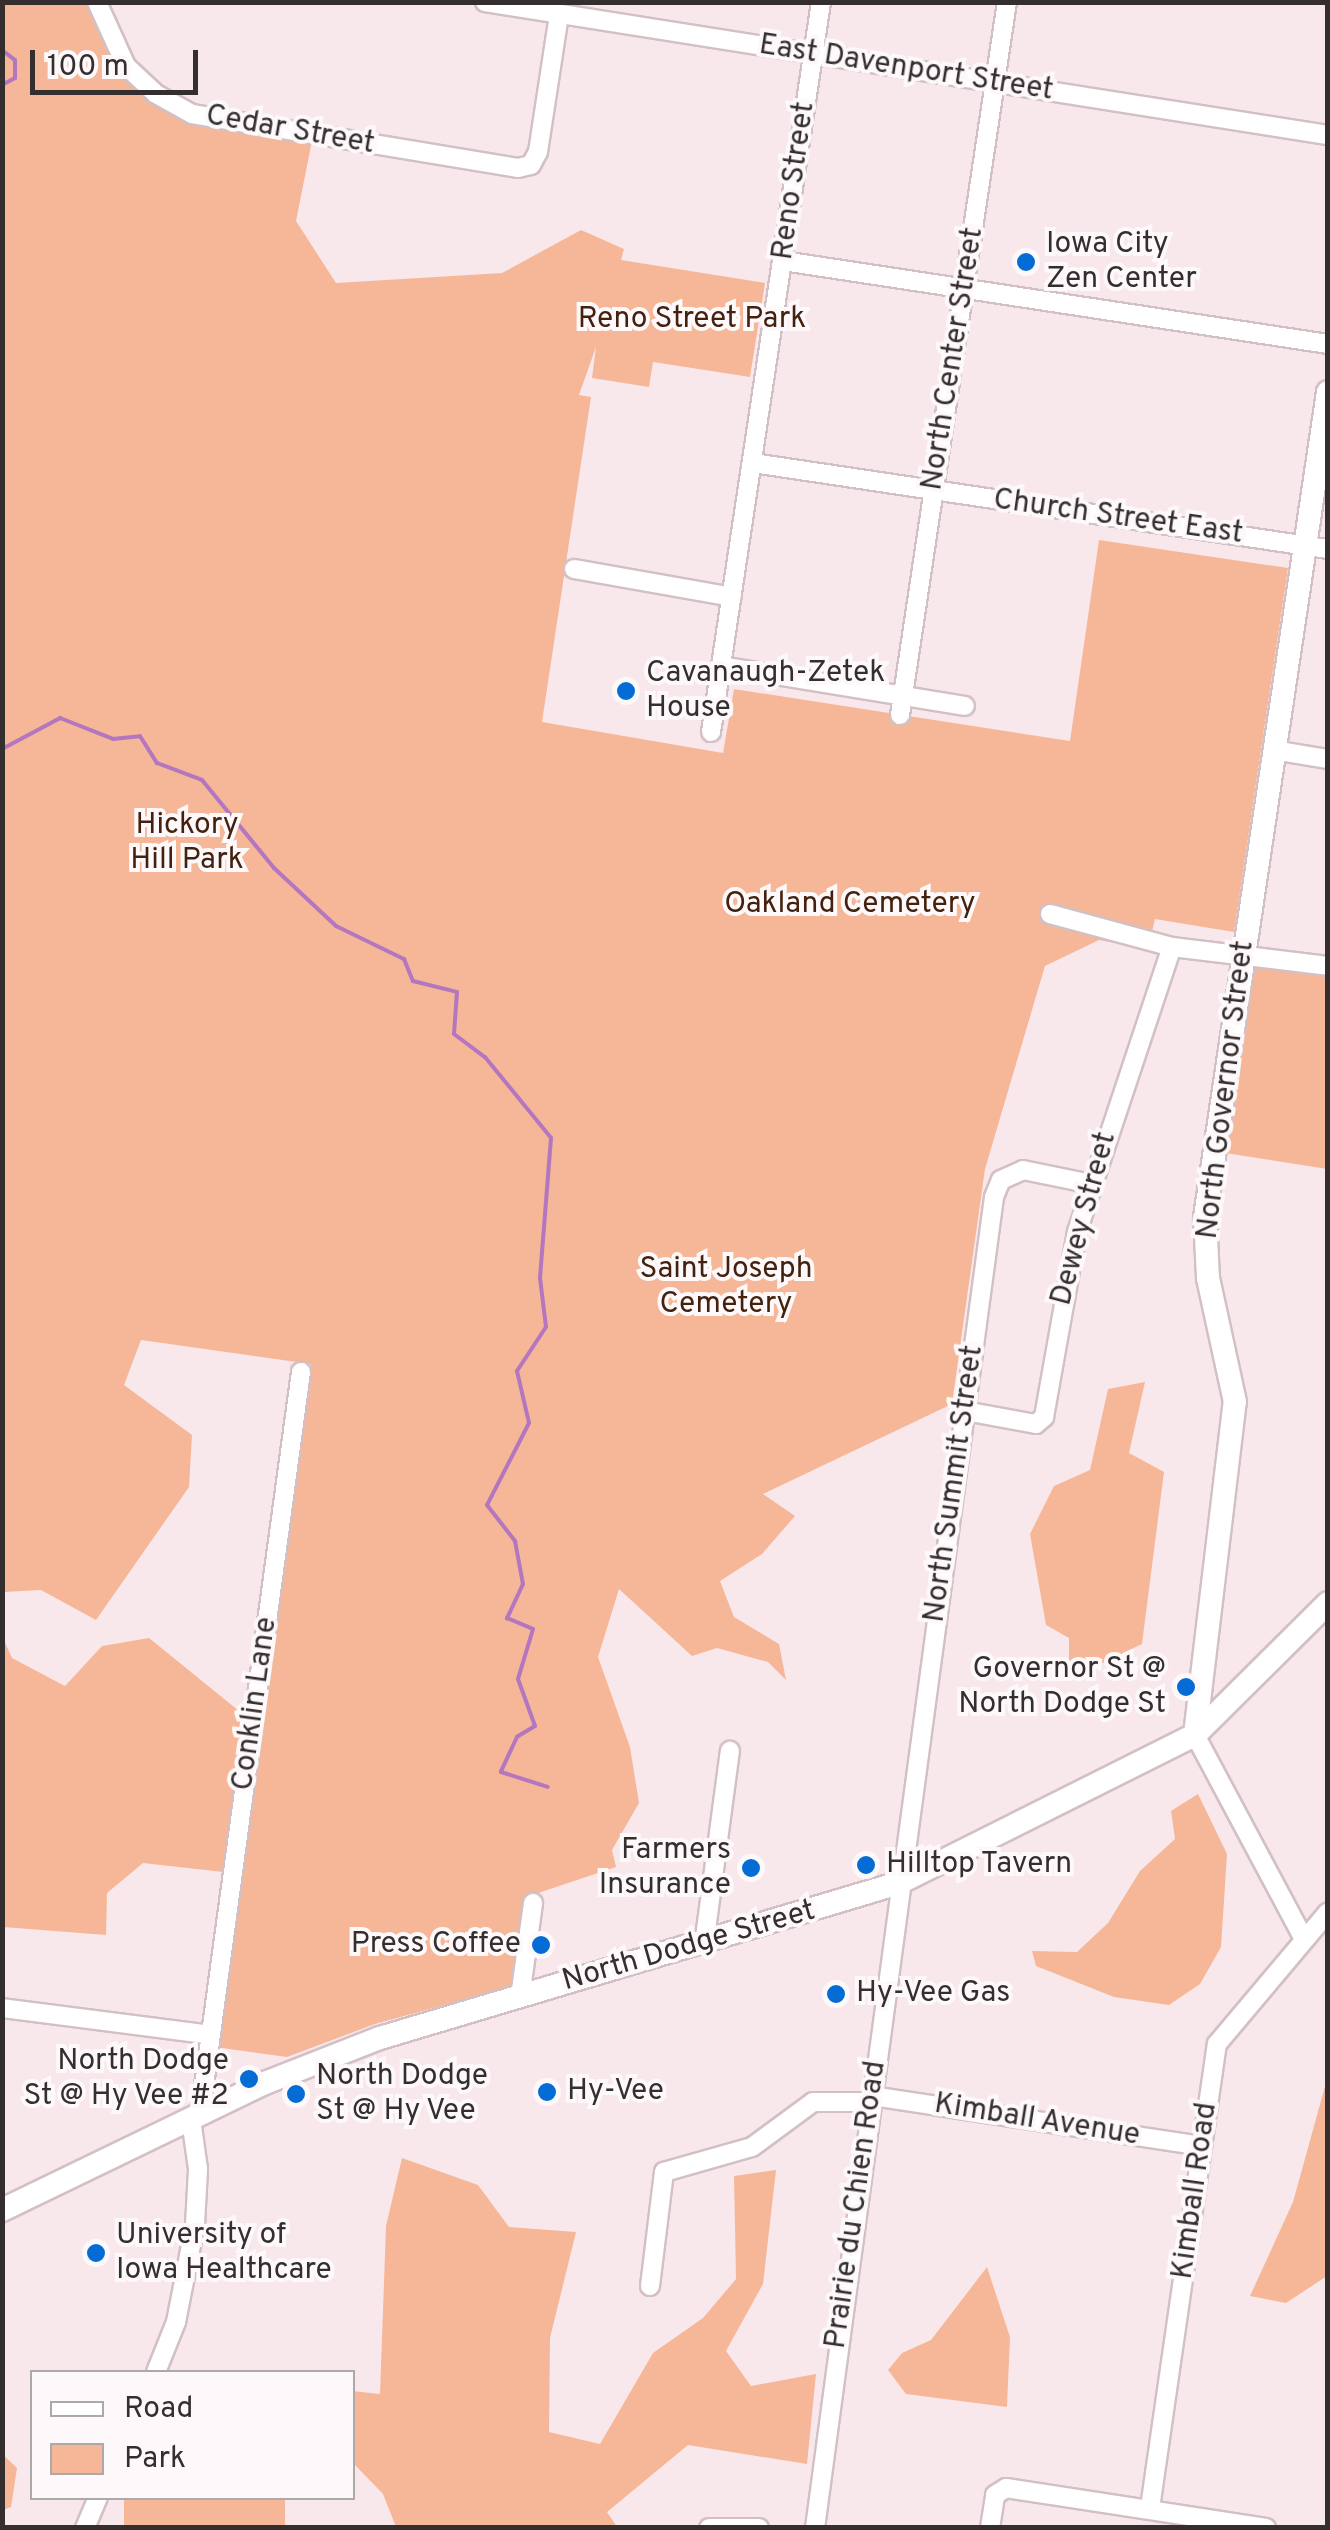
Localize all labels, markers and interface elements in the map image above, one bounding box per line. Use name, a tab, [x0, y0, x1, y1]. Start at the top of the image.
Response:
street label: East Davenport Street	[756, 28, 1056, 110]
scale bar	[35, 30, 202, 92]
text: 100 m	[47, 49, 129, 86]
street label: Cedar Street	[203, 98, 377, 164]
street label: Reno Street	[766, 100, 824, 262]
street label: North Center Street	[915, 225, 993, 493]
place label: Iowa City Zen Center	[1046, 227, 1197, 298]
marker: Iowa City Zen Center	[1015, 251, 1037, 273]
park label: Reno Street Park	[578, 302, 806, 338]
street label: Church Street East	[991, 483, 1245, 553]
place label: Cavanaugh-Zetek House	[646, 656, 885, 726]
marker: Cavanaugh-Zetek House	[615, 680, 637, 702]
park label: Hickory Hill Park	[130, 808, 244, 878]
park label: Oakland Cemetery	[724, 887, 976, 923]
street label: North Governor Street	[1191, 939, 1263, 1241]
street label: Dewey Street	[1045, 1128, 1125, 1310]
park label: Saint Joseph Cemetery	[639, 1252, 813, 1322]
street label: North Summit Street	[918, 1343, 992, 1625]
street label: Conklin Lane	[226, 1615, 286, 1793]
place label: Governor St @ North Dodge St	[958, 1652, 1166, 1722]
marker: Governor St @ North Dodge St	[1175, 1676, 1197, 1698]
place label: Farmers Insurance	[599, 1833, 731, 1904]
place label: Hilltop Tavern	[886, 1847, 1073, 1883]
marker: Hilltop Tavern	[855, 1854, 877, 1876]
marker: Farmers Insurance	[740, 1857, 762, 1879]
street label: North Dodge Street	[558, 1894, 820, 2000]
place label: Press Coffee	[351, 1927, 521, 1963]
marker: Press Coffee	[530, 1934, 552, 1956]
place label: Hy-Vee Gas	[856, 1976, 1010, 2012]
marker: Hy-Vee Gas	[825, 1983, 847, 2005]
place label: North Dodge St @ Hy Vee #2	[22, 2044, 229, 2114]
place label: North Dodge St @ Hy Vee	[316, 2059, 488, 2130]
street label: Prairie du Chien Road	[819, 2059, 895, 2351]
marker: North Dodge St @ Hy Vee #2	[238, 2068, 260, 2090]
place label: Hy-Vee	[567, 2074, 664, 2110]
marker: Hy-Vee	[536, 2081, 558, 2103]
marker: North Dodge St @ Hy Vee	[285, 2083, 307, 2105]
street label: Kimball Avenue	[931, 2087, 1143, 2155]
street label: Kimball Road	[1166, 2100, 1226, 2282]
place label: University of Iowa Healthcare	[116, 2218, 332, 2288]
marker: University of Iowa Healthcare	[85, 2242, 107, 2264]
legend	[30, 2370, 355, 2500]
text: Road	[124, 2391, 193, 2428]
text: Park	[124, 2441, 186, 2478]

